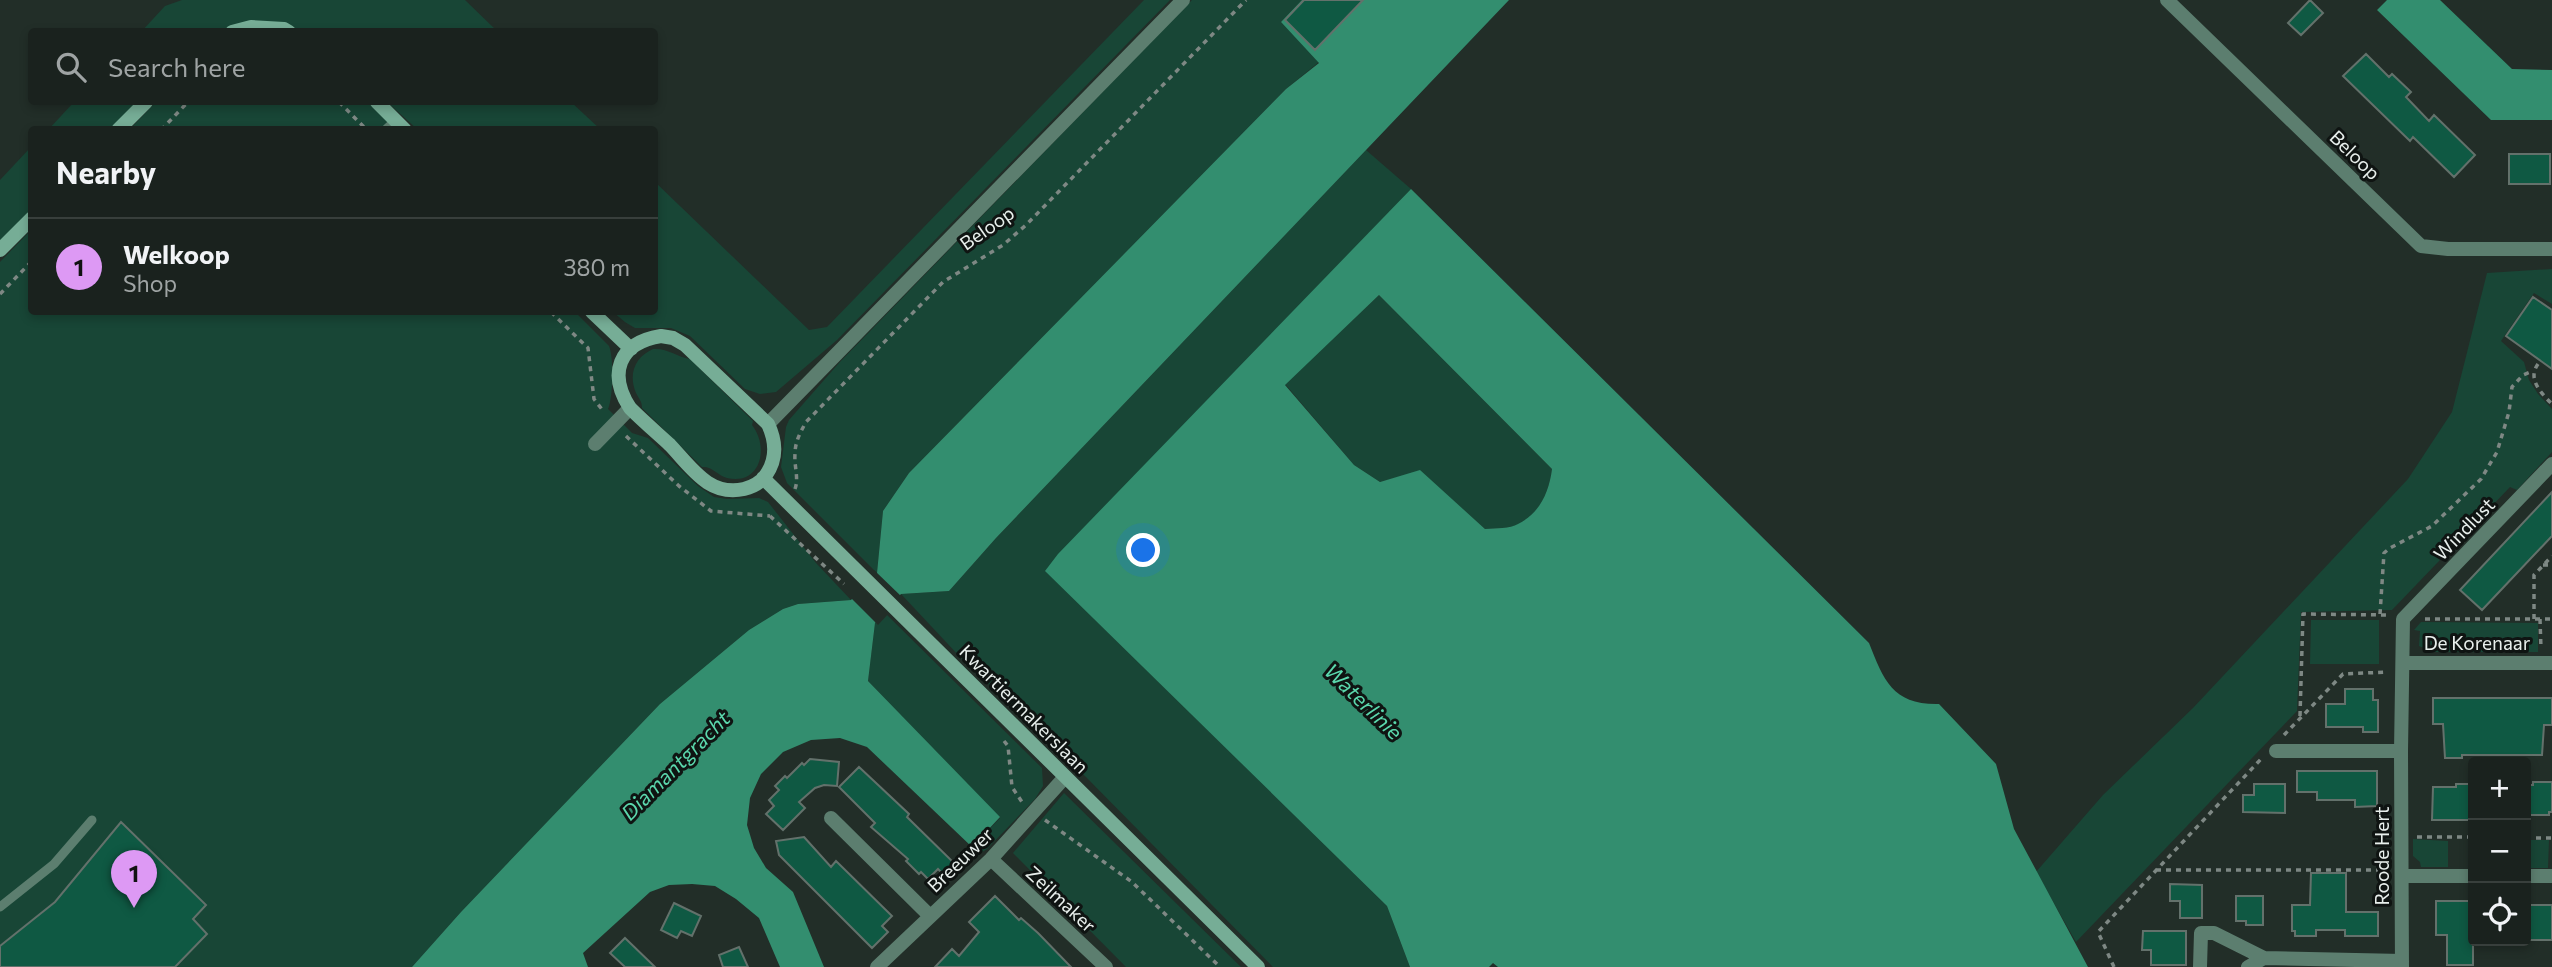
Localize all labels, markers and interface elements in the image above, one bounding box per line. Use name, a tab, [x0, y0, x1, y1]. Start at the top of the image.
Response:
search box	[28, 28, 658, 105]
icon: search	[52, 48, 90, 86]
text: Search here	[108, 51, 246, 82]
street label: Beloop	[2325, 125, 2385, 184]
text: Nearby	[56, 153, 156, 190]
street label: Beloop	[955, 201, 1018, 255]
text: Welkoop	[123, 238, 230, 269]
text: 1	[74, 253, 84, 281]
text: 380 m	[563, 253, 630, 281]
text: Shop	[123, 269, 177, 297]
street label: Windlust	[2428, 492, 2499, 565]
your location	[1126, 533, 1160, 567]
street label: De Korenaar	[2424, 631, 2531, 654]
street label: Kwartiermakerslaan	[955, 639, 1094, 778]
water label: Waterlinie	[1320, 658, 1408, 744]
water label: Diamantgracht	[615, 705, 735, 824]
map controls	[2468, 757, 2531, 946]
button: +	[2468, 757, 2531, 820]
street label: Roode Hert	[2370, 806, 2393, 906]
button: −	[2468, 820, 2531, 883]
street label: Breeuwer	[922, 822, 998, 897]
pin: 1	[111, 850, 157, 908]
street label: Zeilmaker	[1022, 861, 1101, 937]
button: locate	[2468, 883, 2531, 946]

